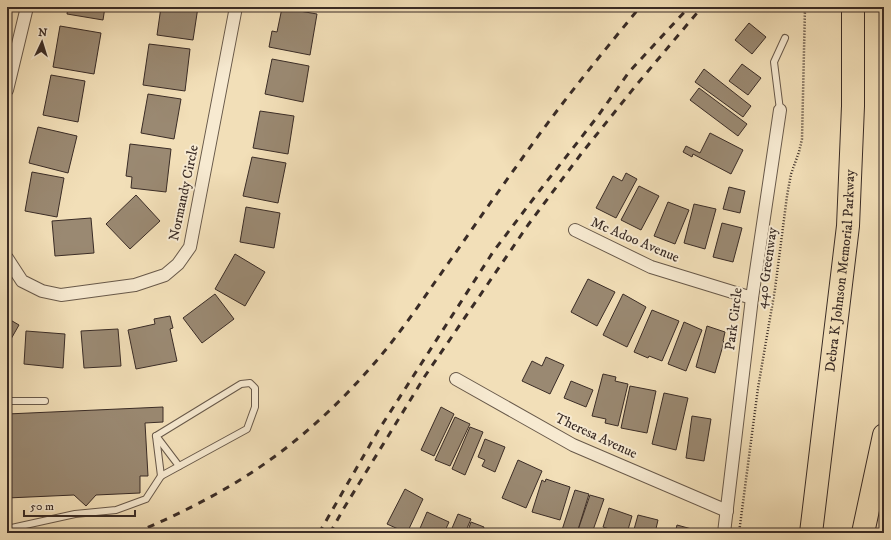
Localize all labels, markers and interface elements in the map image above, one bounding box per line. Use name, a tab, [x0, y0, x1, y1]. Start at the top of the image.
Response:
north arrow	[22, 22, 62, 62]
text: N	[38, 26, 48, 40]
street label: Normandy Circle	[165, 143, 203, 243]
street label: Debra K Johnson Memorial Parkway	[821, 169, 859, 373]
street label: Mc Adoo Avenue	[588, 213, 682, 267]
street label: 440 Greenway	[752, 226, 782, 310]
street label: Park Circle	[721, 286, 747, 351]
street label: Theresa Avenue	[552, 409, 640, 463]
scale bar	[24, 492, 135, 518]
text: 50 m	[30, 499, 54, 514]

